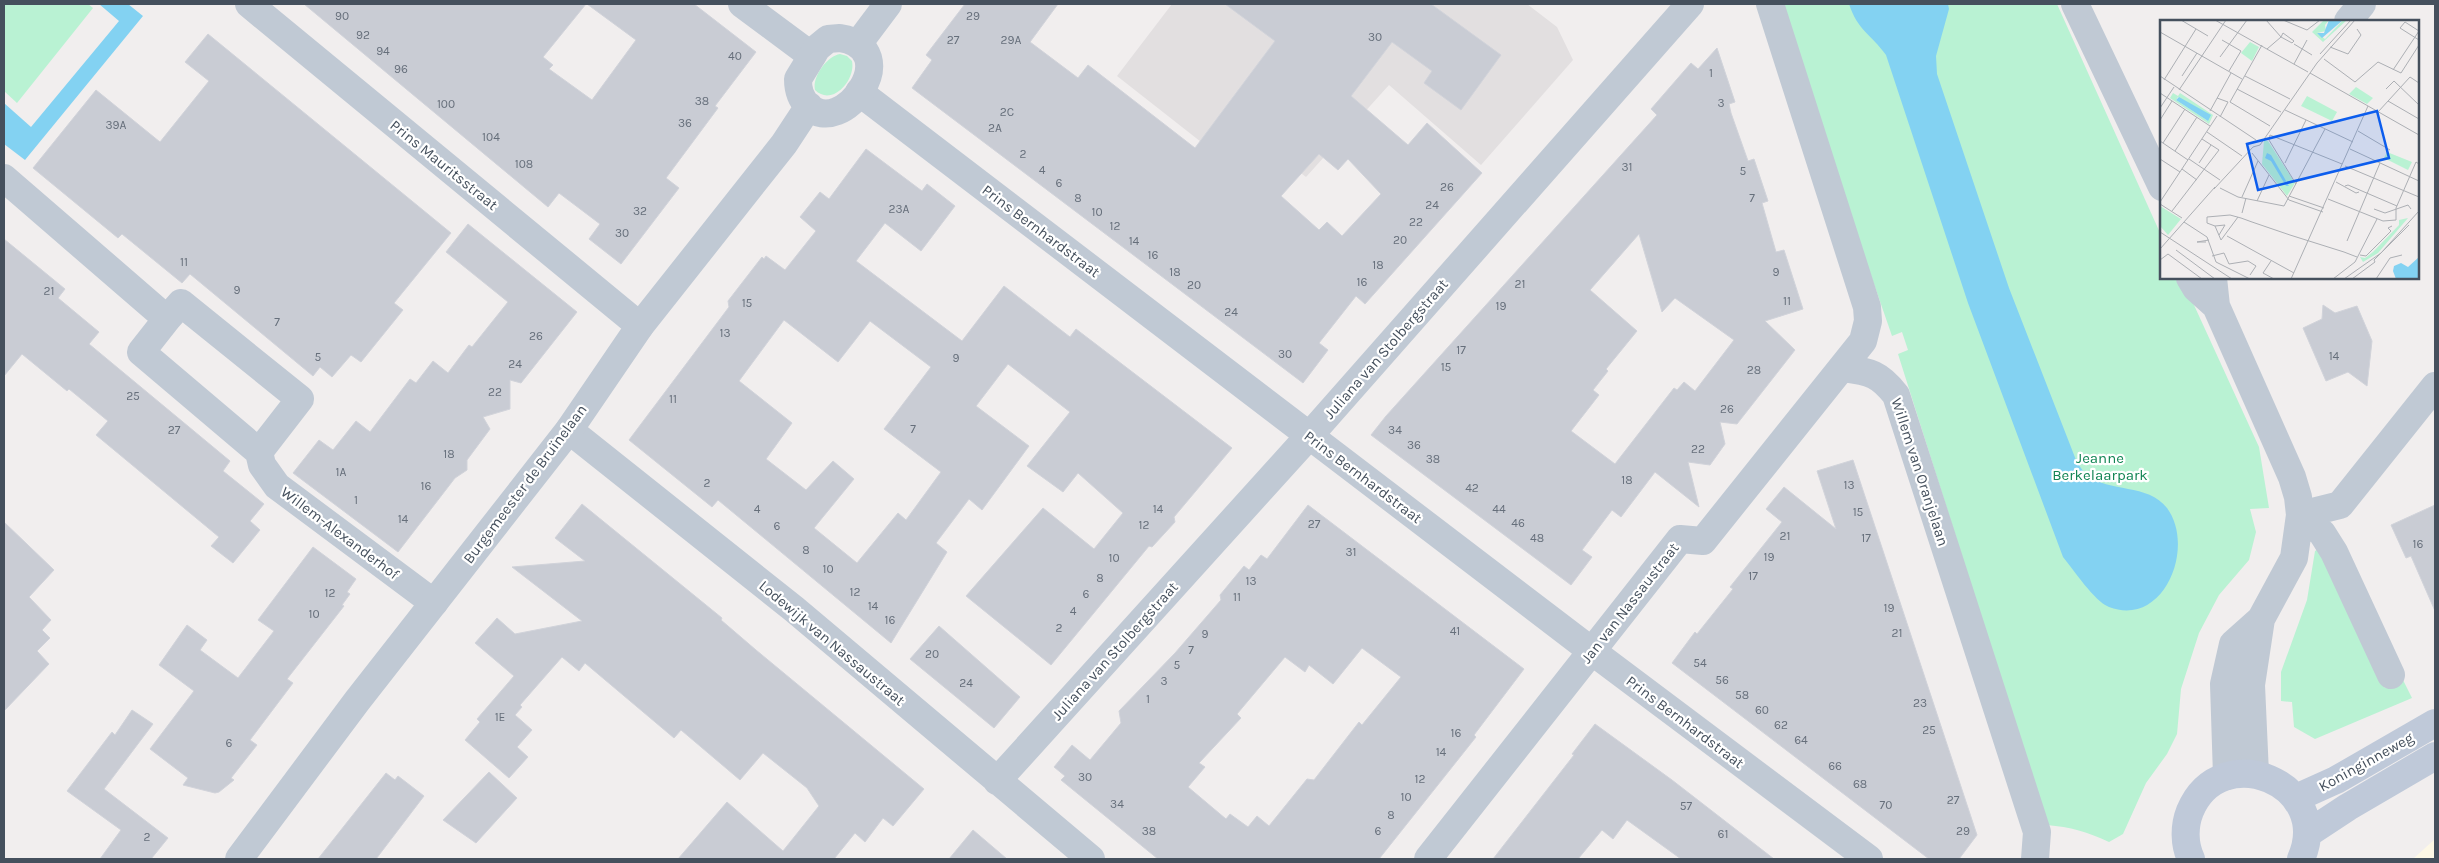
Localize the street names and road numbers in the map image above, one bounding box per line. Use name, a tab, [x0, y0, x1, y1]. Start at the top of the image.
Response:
street label: Prins Mauritsstraat	[387, 116, 502, 214]
street label: Prins Bernhardstraat	[979, 181, 1104, 281]
street label: Juliana van Stolbergstraat	[1320, 275, 1452, 423]
street label: Willem van Oranjelaan	[1888, 396, 1952, 548]
street label: Burgemeester de Bruïnelaan	[459, 401, 591, 567]
street label: Prins Bernhardstraat	[1301, 427, 1426, 527]
street label: Willem-Alexanderhof	[277, 483, 403, 584]
street label: Jan van Nassaustraat	[1577, 539, 1683, 667]
street label: Lodewijk van Nassaustraat	[755, 577, 909, 710]
street label: Juliana van Stolbergstraat	[1048, 578, 1182, 724]
street label: Prins Bernhardstraat	[1623, 672, 1748, 772]
street label: Koninginneweg	[2315, 728, 2417, 795]

